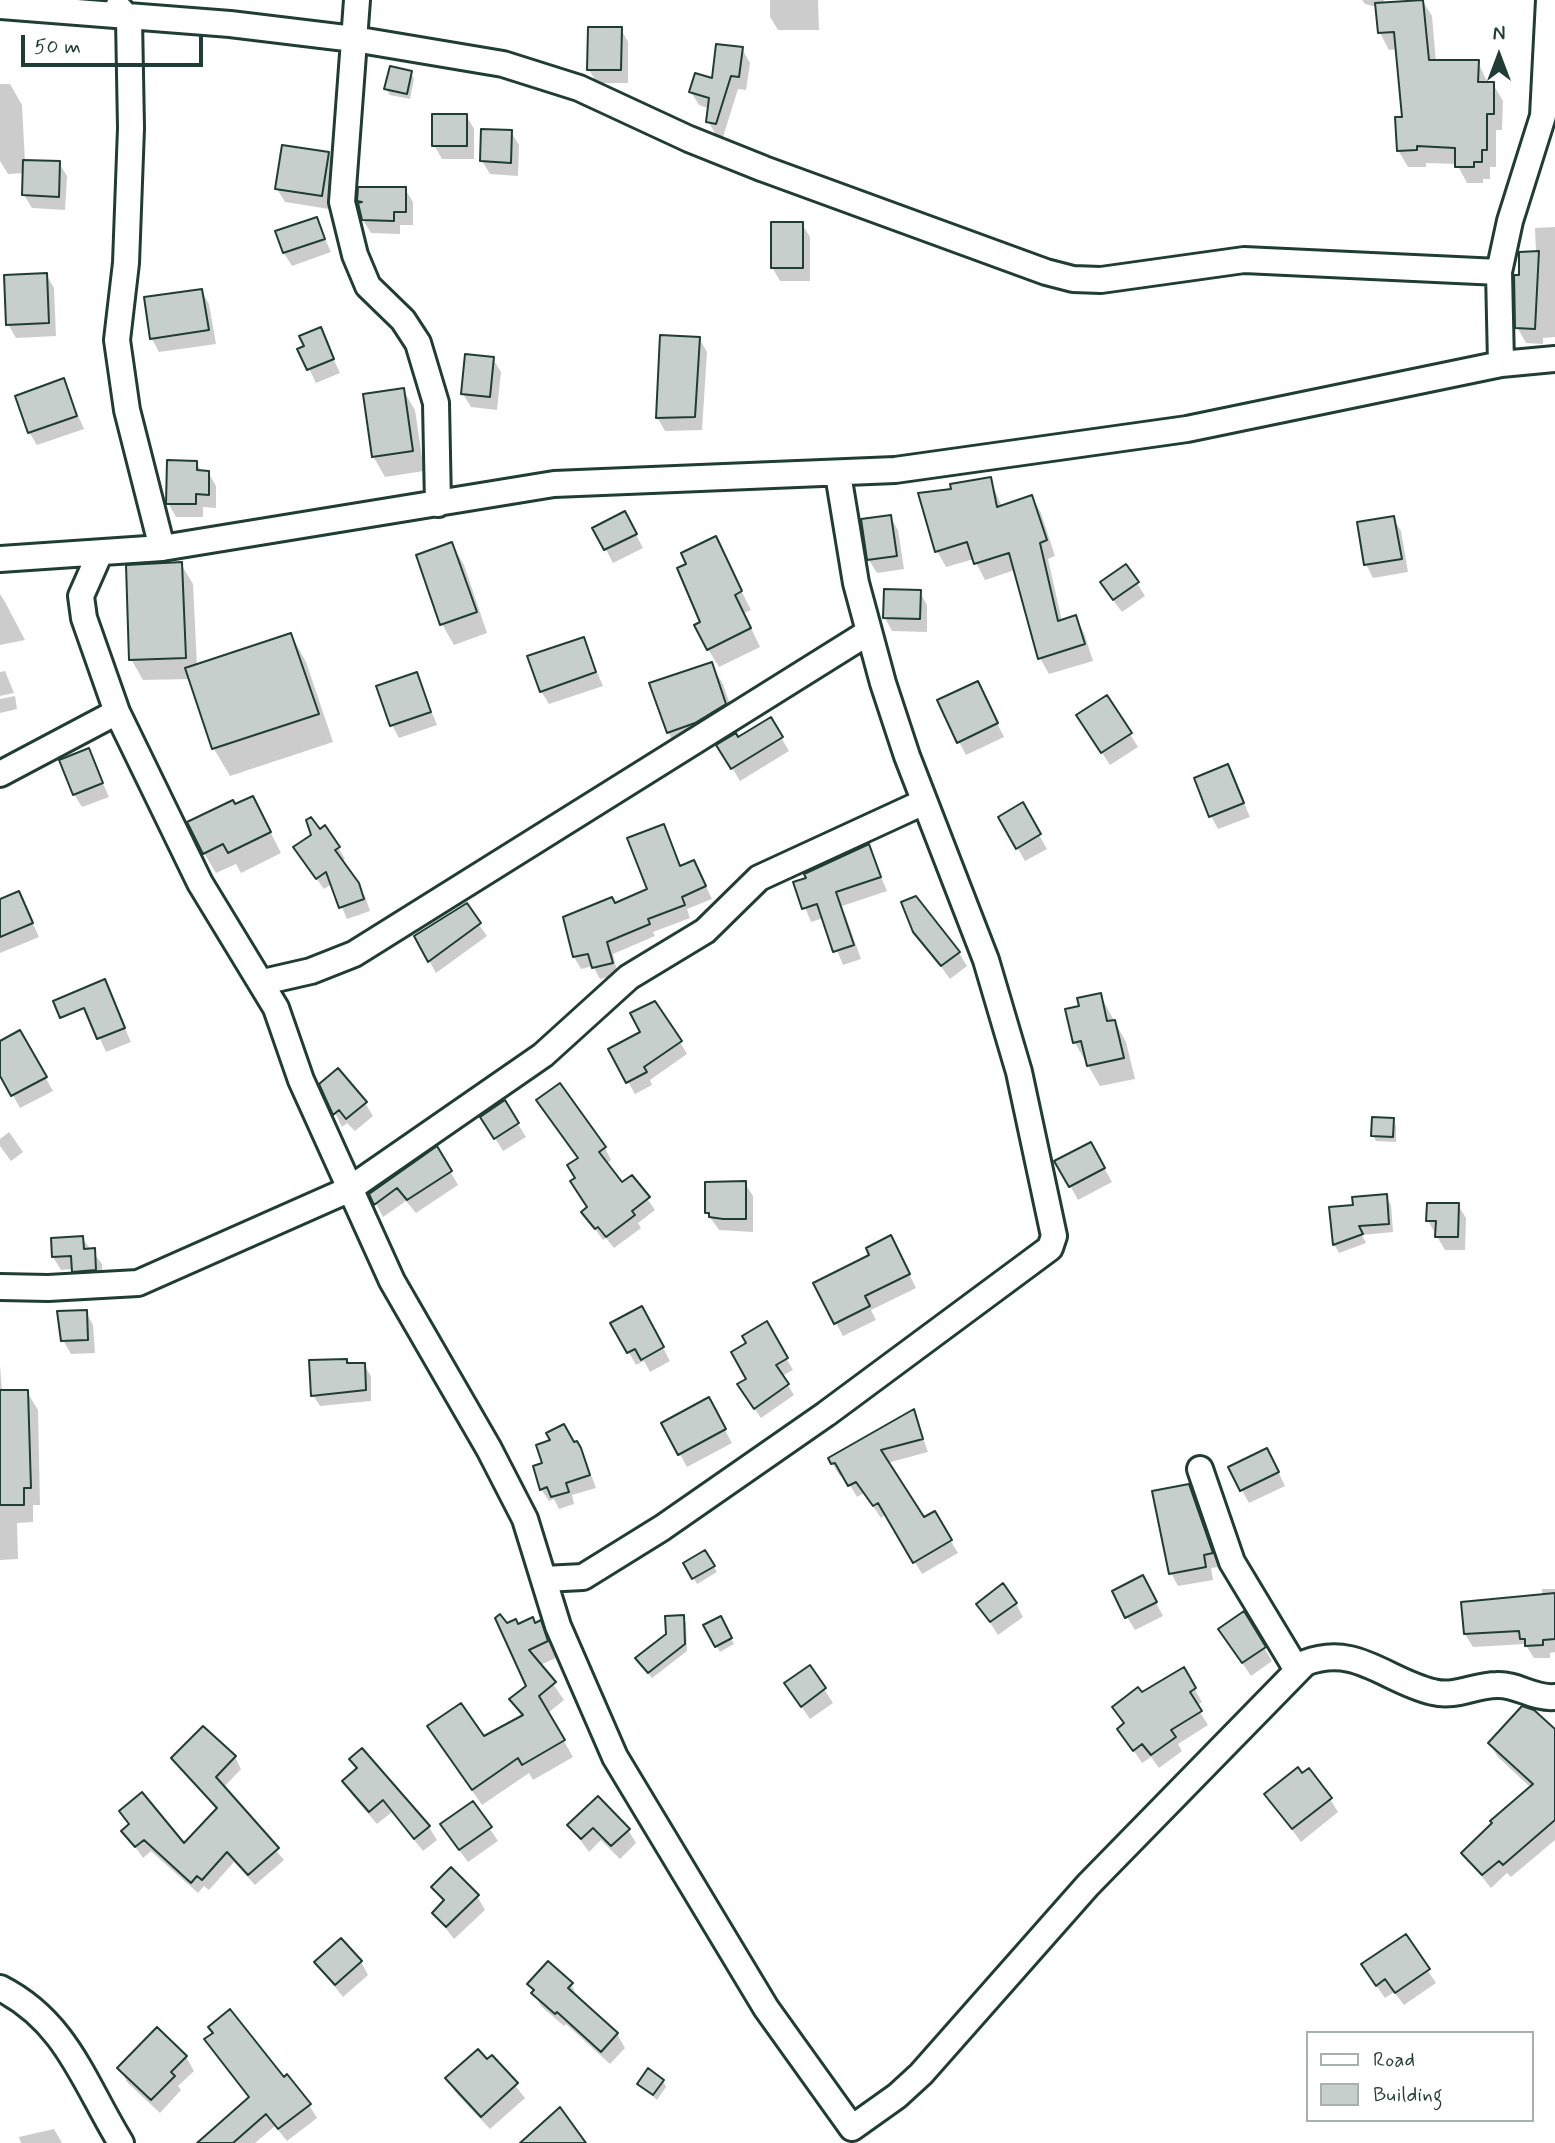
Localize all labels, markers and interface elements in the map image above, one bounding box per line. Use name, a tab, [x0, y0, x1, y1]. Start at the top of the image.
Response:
scale bar	[24, 21, 206, 65]
north arrow	[1464, 21, 1534, 91]
text: N	[1493, 22, 1505, 47]
text: 50 m	[34, 33, 81, 61]
legend	[1306, 2031, 1534, 2122]
text: Road	[1373, 2046, 1415, 2074]
text: Building	[1373, 2081, 1443, 2109]

